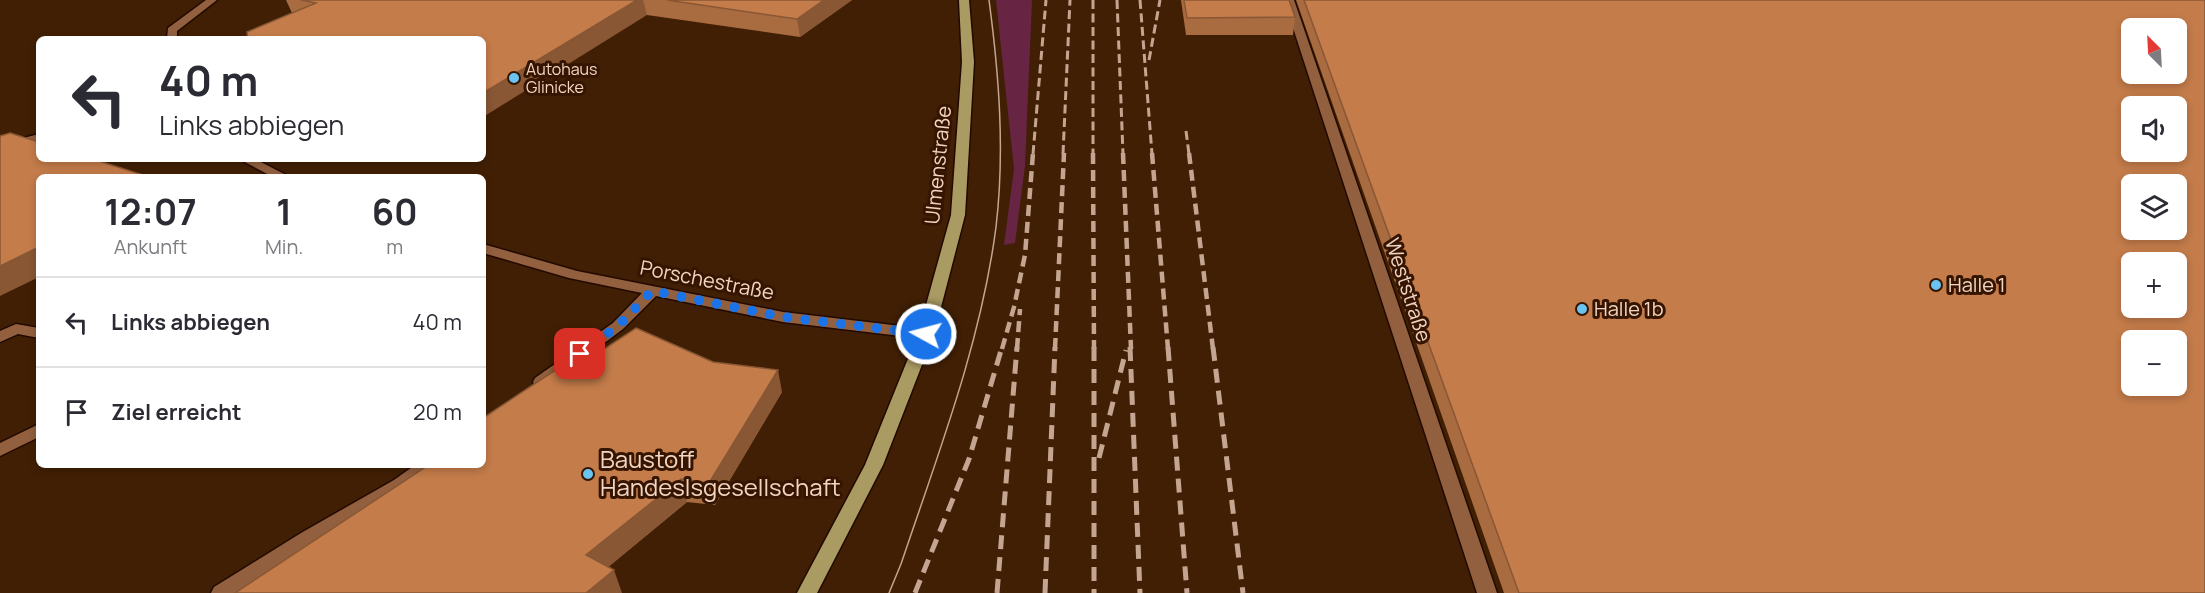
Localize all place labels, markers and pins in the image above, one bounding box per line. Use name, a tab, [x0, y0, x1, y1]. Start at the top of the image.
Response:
place label: Autohaus Glinicke	[526, 58, 598, 98]
marker: Autohaus Glinicke	[507, 71, 521, 85]
place label: Halle 1	[1948, 271, 2006, 298]
marker: Halle 1	[1929, 278, 1943, 292]
place label: Halle 1b	[1594, 295, 1664, 322]
marker: Halle 1b	[1575, 302, 1589, 316]
pin	[554, 328, 605, 379]
place label: Baustoff Handeslsgesellschaft	[600, 442, 841, 503]
marker: Baustoff Handeslsgesellschaft	[581, 467, 595, 481]

